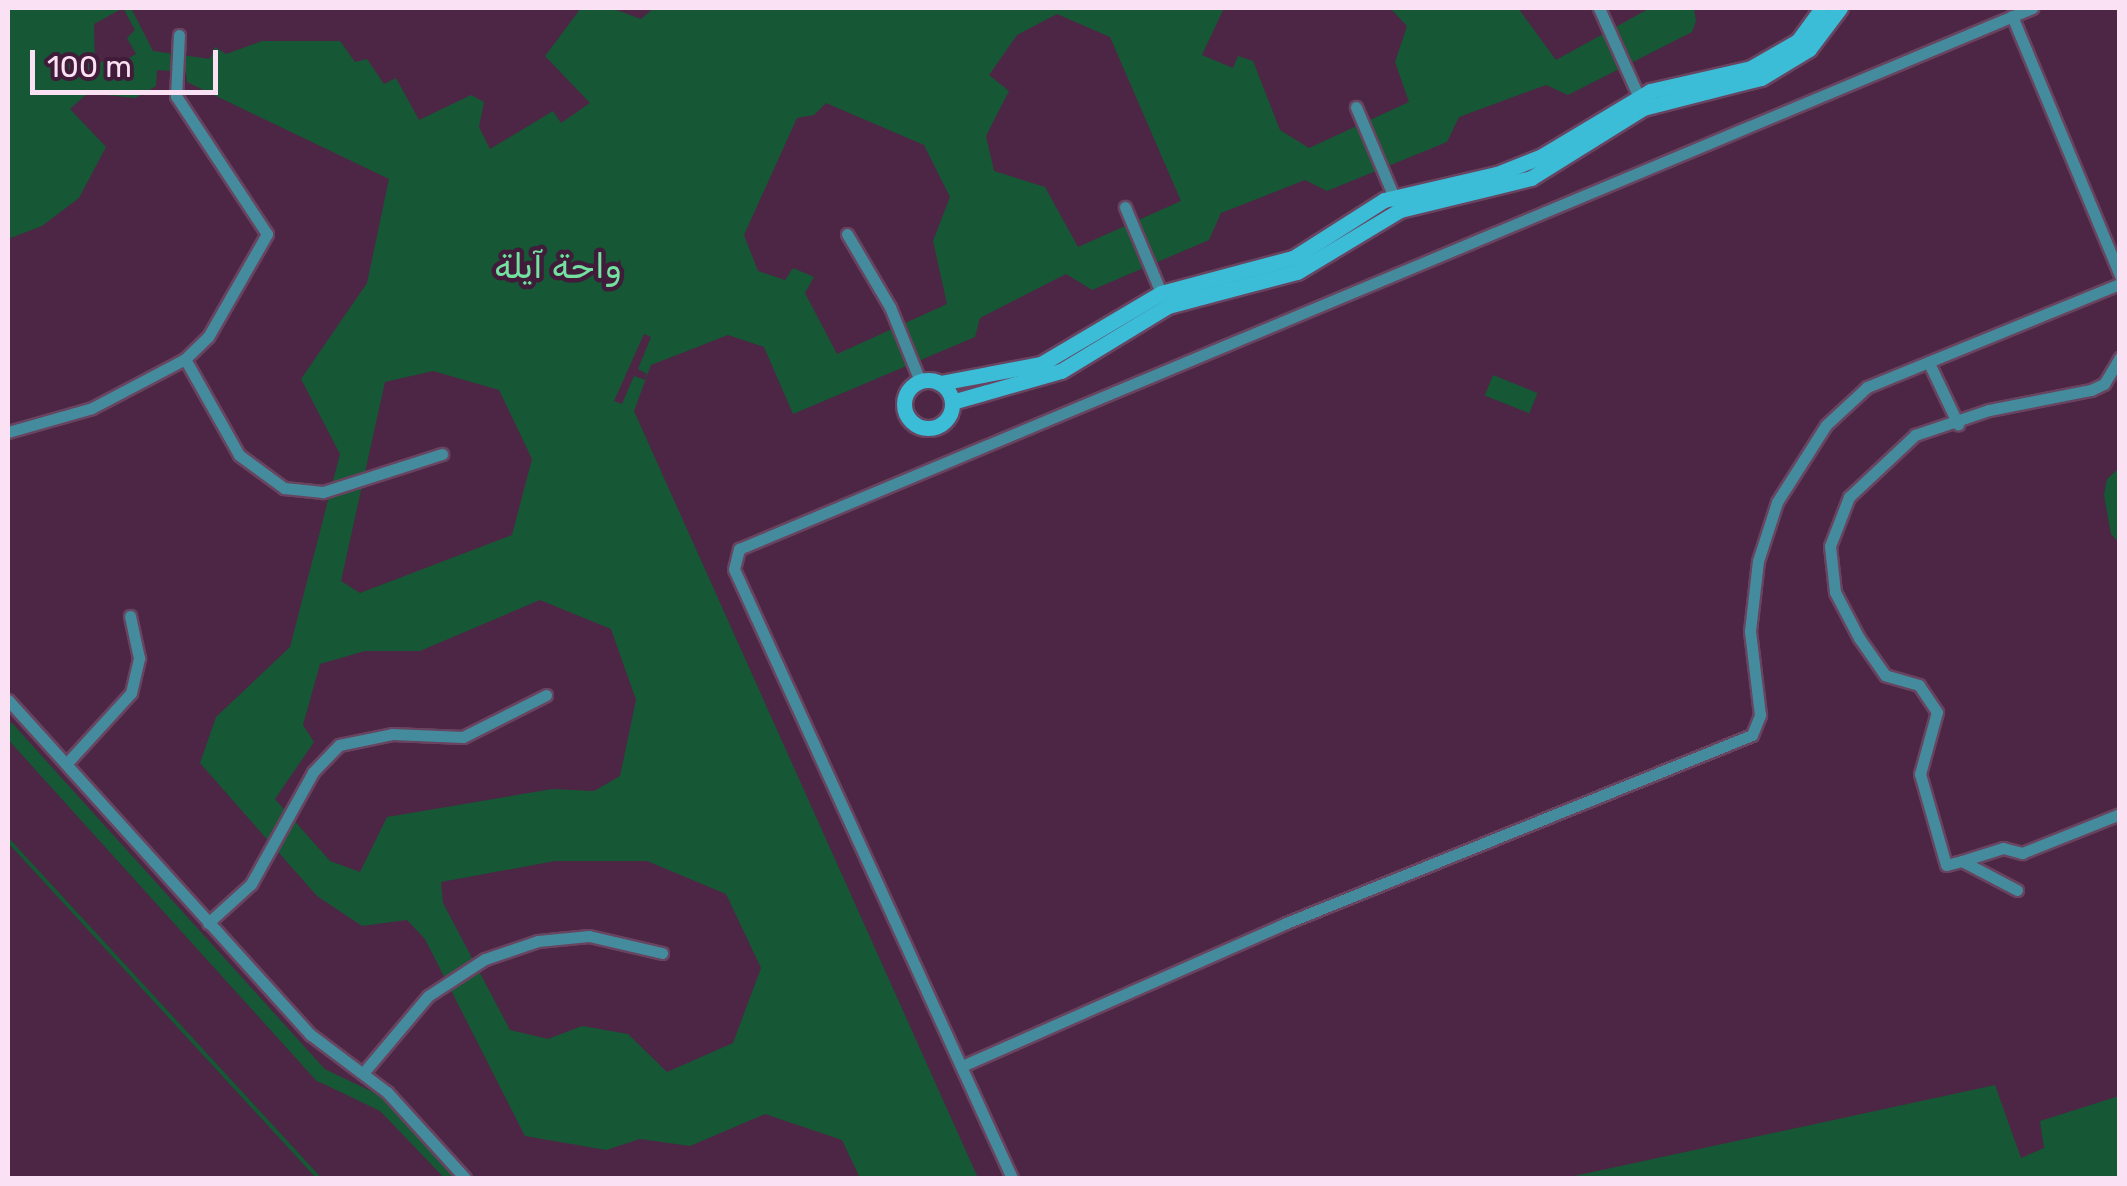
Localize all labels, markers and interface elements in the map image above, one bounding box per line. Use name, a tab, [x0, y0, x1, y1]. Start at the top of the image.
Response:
scale bar	[35, 30, 222, 92]
text: 100 m	[47, 49, 132, 85]
water label: واحة آيلة	[494, 245, 622, 287]

